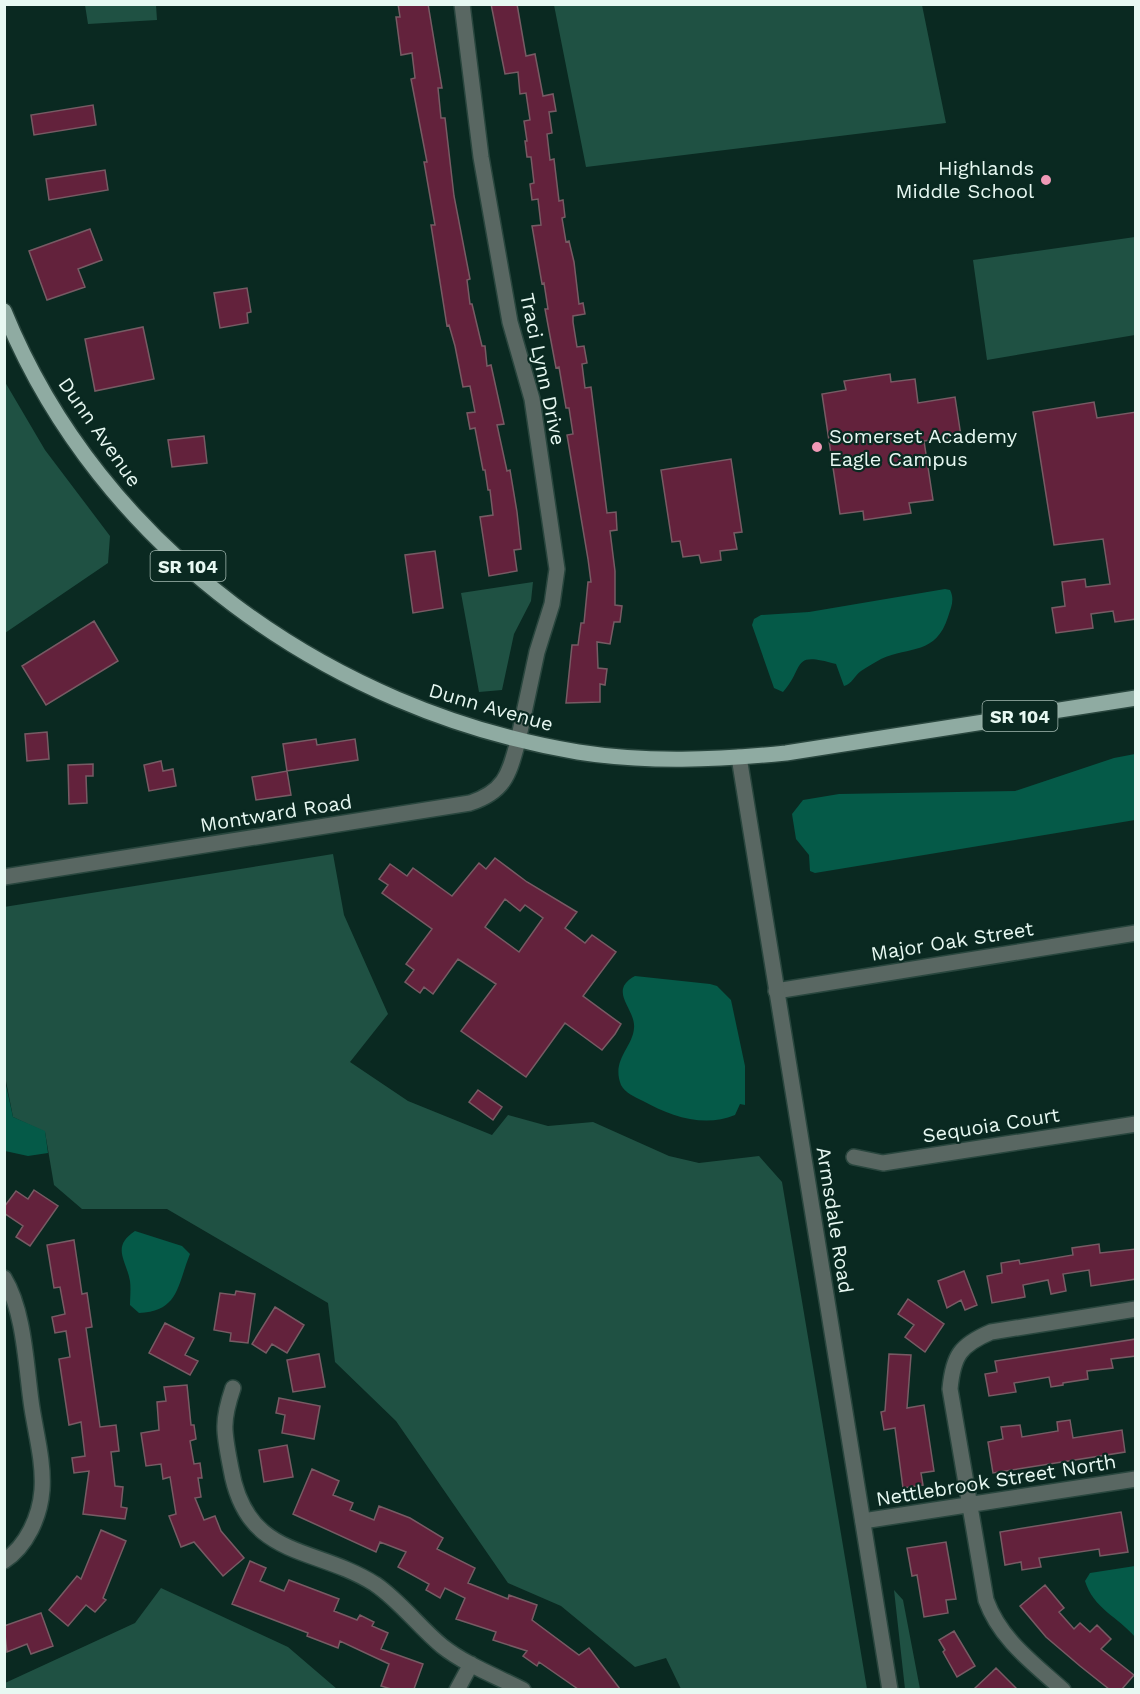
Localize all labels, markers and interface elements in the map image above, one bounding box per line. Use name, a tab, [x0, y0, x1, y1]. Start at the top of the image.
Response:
place label: Highlands Middle School	[896, 156, 1034, 203]
marker: Highlands Middle School	[1039, 173, 1053, 187]
street label: Traci Lynn Drive	[515, 291, 571, 447]
street label: Dunn Avenue	[53, 373, 147, 491]
place label: Somerset Academy Eagle Campus	[829, 424, 1018, 471]
marker: Somerset Academy Eagle Campus	[810, 440, 824, 454]
road number: SR 104	[150, 551, 225, 581]
street label: Dunn Avenue	[426, 678, 556, 736]
road number: SR 104	[982, 701, 1058, 731]
street label: Montward Road	[198, 789, 354, 837]
street label: Major Oak Street	[869, 916, 1036, 966]
street label: Sequoia Court	[921, 1102, 1062, 1148]
street label: Armsdale Road	[812, 1145, 858, 1295]
street label: Nettlebrook Street North	[874, 1449, 1118, 1511]

